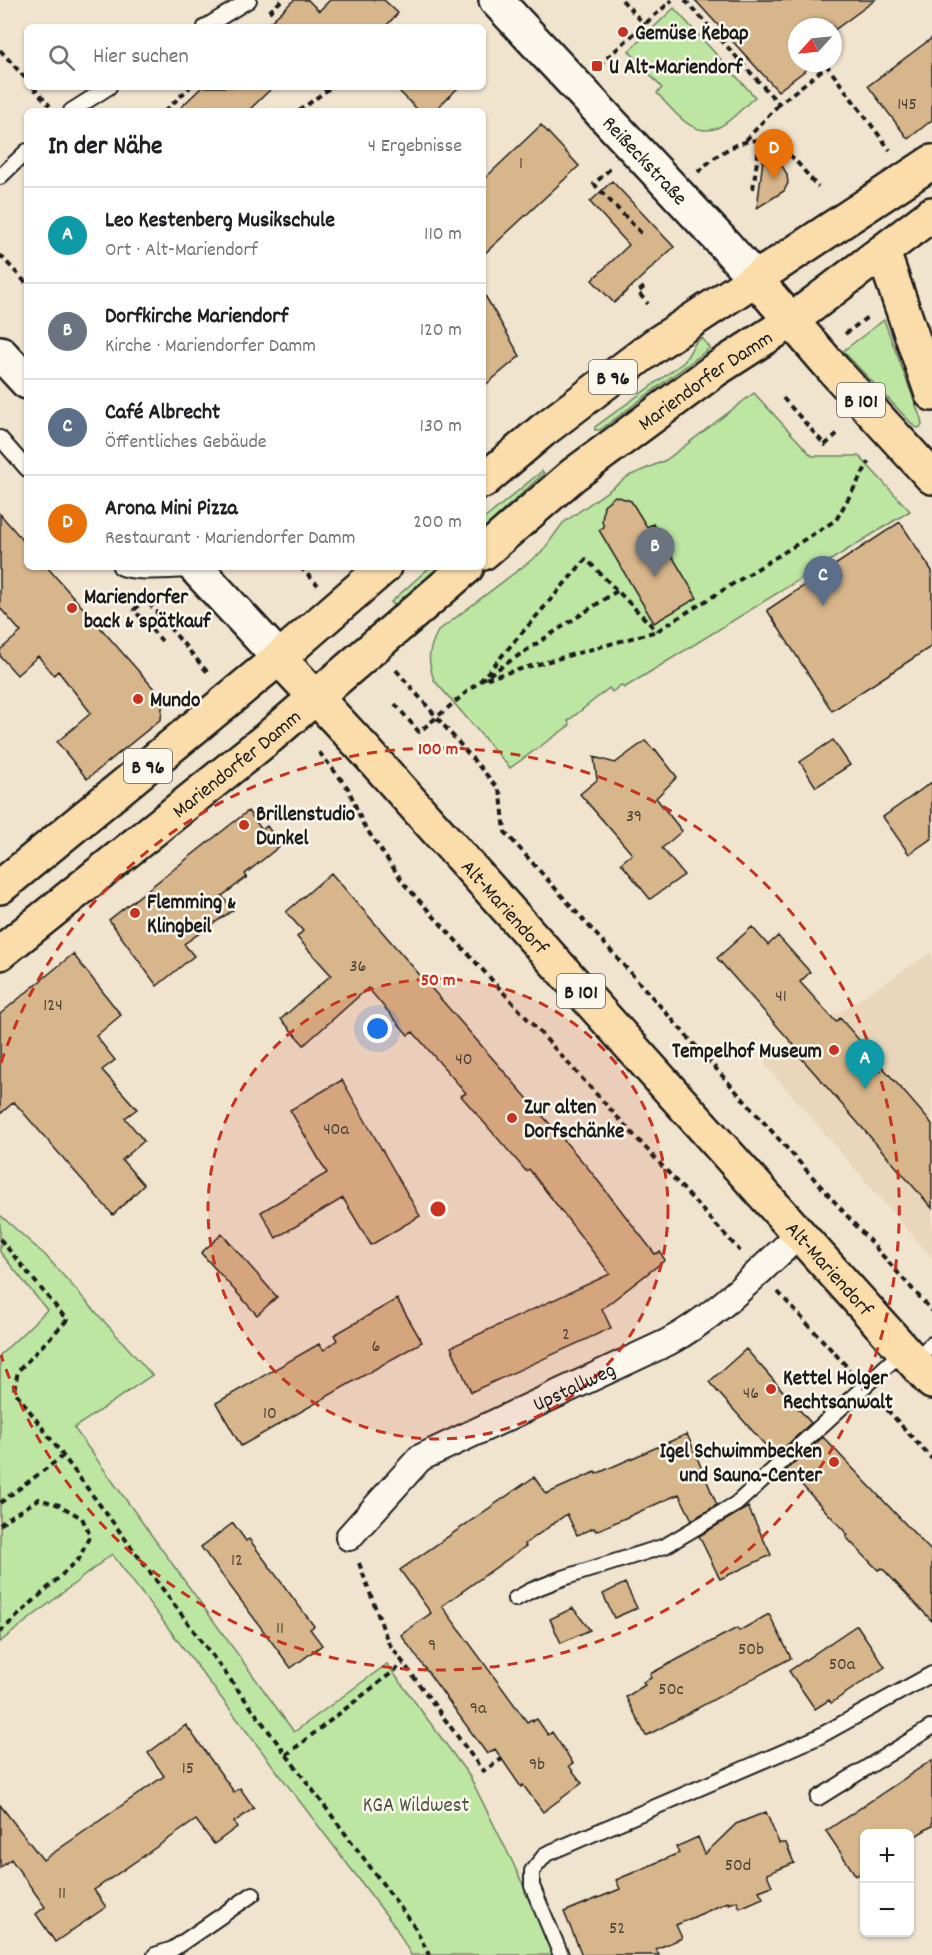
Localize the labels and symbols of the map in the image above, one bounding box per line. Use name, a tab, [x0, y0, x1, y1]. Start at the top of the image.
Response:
north arrow	[788, 18, 842, 72]
place label: Gemüse Kebap	[635, 20, 749, 50]
marker: Gemüse Kebap	[616, 25, 630, 39]
place label: U Alt-Mariendorf	[609, 54, 744, 84]
marker: U Alt-Mariendorf	[590, 59, 604, 73]
house number: 145	[897, 93, 917, 118]
street label: Reißeckstraße	[594, 110, 693, 214]
pin: D	[754, 130, 794, 179]
house number: 1	[519, 152, 523, 177]
street label: Mariendorfer Damm	[633, 324, 780, 440]
road number: B 96	[589, 360, 637, 394]
road number: B 101	[837, 383, 885, 417]
pin: B	[636, 528, 674, 577]
pin: C	[804, 556, 842, 606]
place label: Mariendorfer back & spätkauf	[84, 584, 212, 638]
marker: Mariendorfer back & spätkauf	[65, 601, 79, 615]
place label: Mundo	[150, 687, 200, 717]
marker: Mundo	[131, 692, 145, 706]
street label: Mariendorfer Damm	[167, 704, 309, 827]
text: 100 m	[418, 738, 458, 763]
road number: B 96	[124, 749, 172, 783]
place label: Brillenstudio Dunkel	[256, 801, 355, 855]
house number: 39	[626, 805, 642, 830]
marker: Brillenstudio Dunkel	[237, 818, 251, 832]
street label: Alt-Mariendorf	[452, 854, 554, 963]
place label: Flemming & Klingbeil	[147, 889, 236, 943]
marker: Flemming & Klingbeil	[128, 906, 142, 920]
house number: 36	[350, 955, 366, 980]
text: 50 m	[421, 969, 455, 994]
road number: B 101	[557, 974, 605, 1008]
house number: 41	[775, 985, 787, 1010]
house number: 124	[43, 994, 63, 1019]
your location	[363, 1014, 392, 1043]
place label: Tempelhof Museum	[672, 1038, 822, 1068]
pin: A	[846, 1040, 884, 1089]
marker: Tempelhof Museum	[827, 1043, 841, 1057]
house number: 40	[455, 1048, 473, 1073]
place label: Zur alten Dorfschänke	[524, 1094, 624, 1148]
marker: Zur alten Dorfschänke	[505, 1111, 519, 1125]
house number: 40a	[323, 1118, 349, 1143]
centre of rings	[428, 1199, 448, 1219]
street label: Alt-Mariendorf	[777, 1216, 879, 1325]
house number: 2	[562, 1323, 570, 1348]
house number: 6	[372, 1335, 380, 1360]
street label: Upstallweg	[529, 1357, 621, 1421]
place label: Kettel Holger Rechtsanwalt	[783, 1365, 893, 1419]
house number: 46	[743, 1382, 759, 1407]
marker: Kettel Holger Rechtsanwalt	[764, 1382, 778, 1396]
house number: 10	[263, 1402, 277, 1427]
place label: Igel Schwimmbecken und Sauna-Center	[659, 1438, 823, 1492]
marker: Igel Schwimmbecken und Sauna-Center	[827, 1455, 841, 1469]
house number: 12	[231, 1549, 243, 1574]
house number: 11	[276, 1617, 284, 1642]
house number: 9	[428, 1634, 436, 1659]
house number: 50b	[738, 1638, 764, 1663]
house number: 50a	[829, 1653, 856, 1678]
house number: 50c	[658, 1678, 684, 1703]
house number: 9a	[470, 1697, 487, 1722]
house number: 9b	[529, 1753, 545, 1778]
house number: 15	[182, 1757, 194, 1782]
park label: KGA Wildwest	[363, 1792, 470, 1822]
house number: 50d	[725, 1854, 751, 1879]
house number: 11	[58, 1882, 66, 1907]
house number: 52	[609, 1917, 625, 1942]

